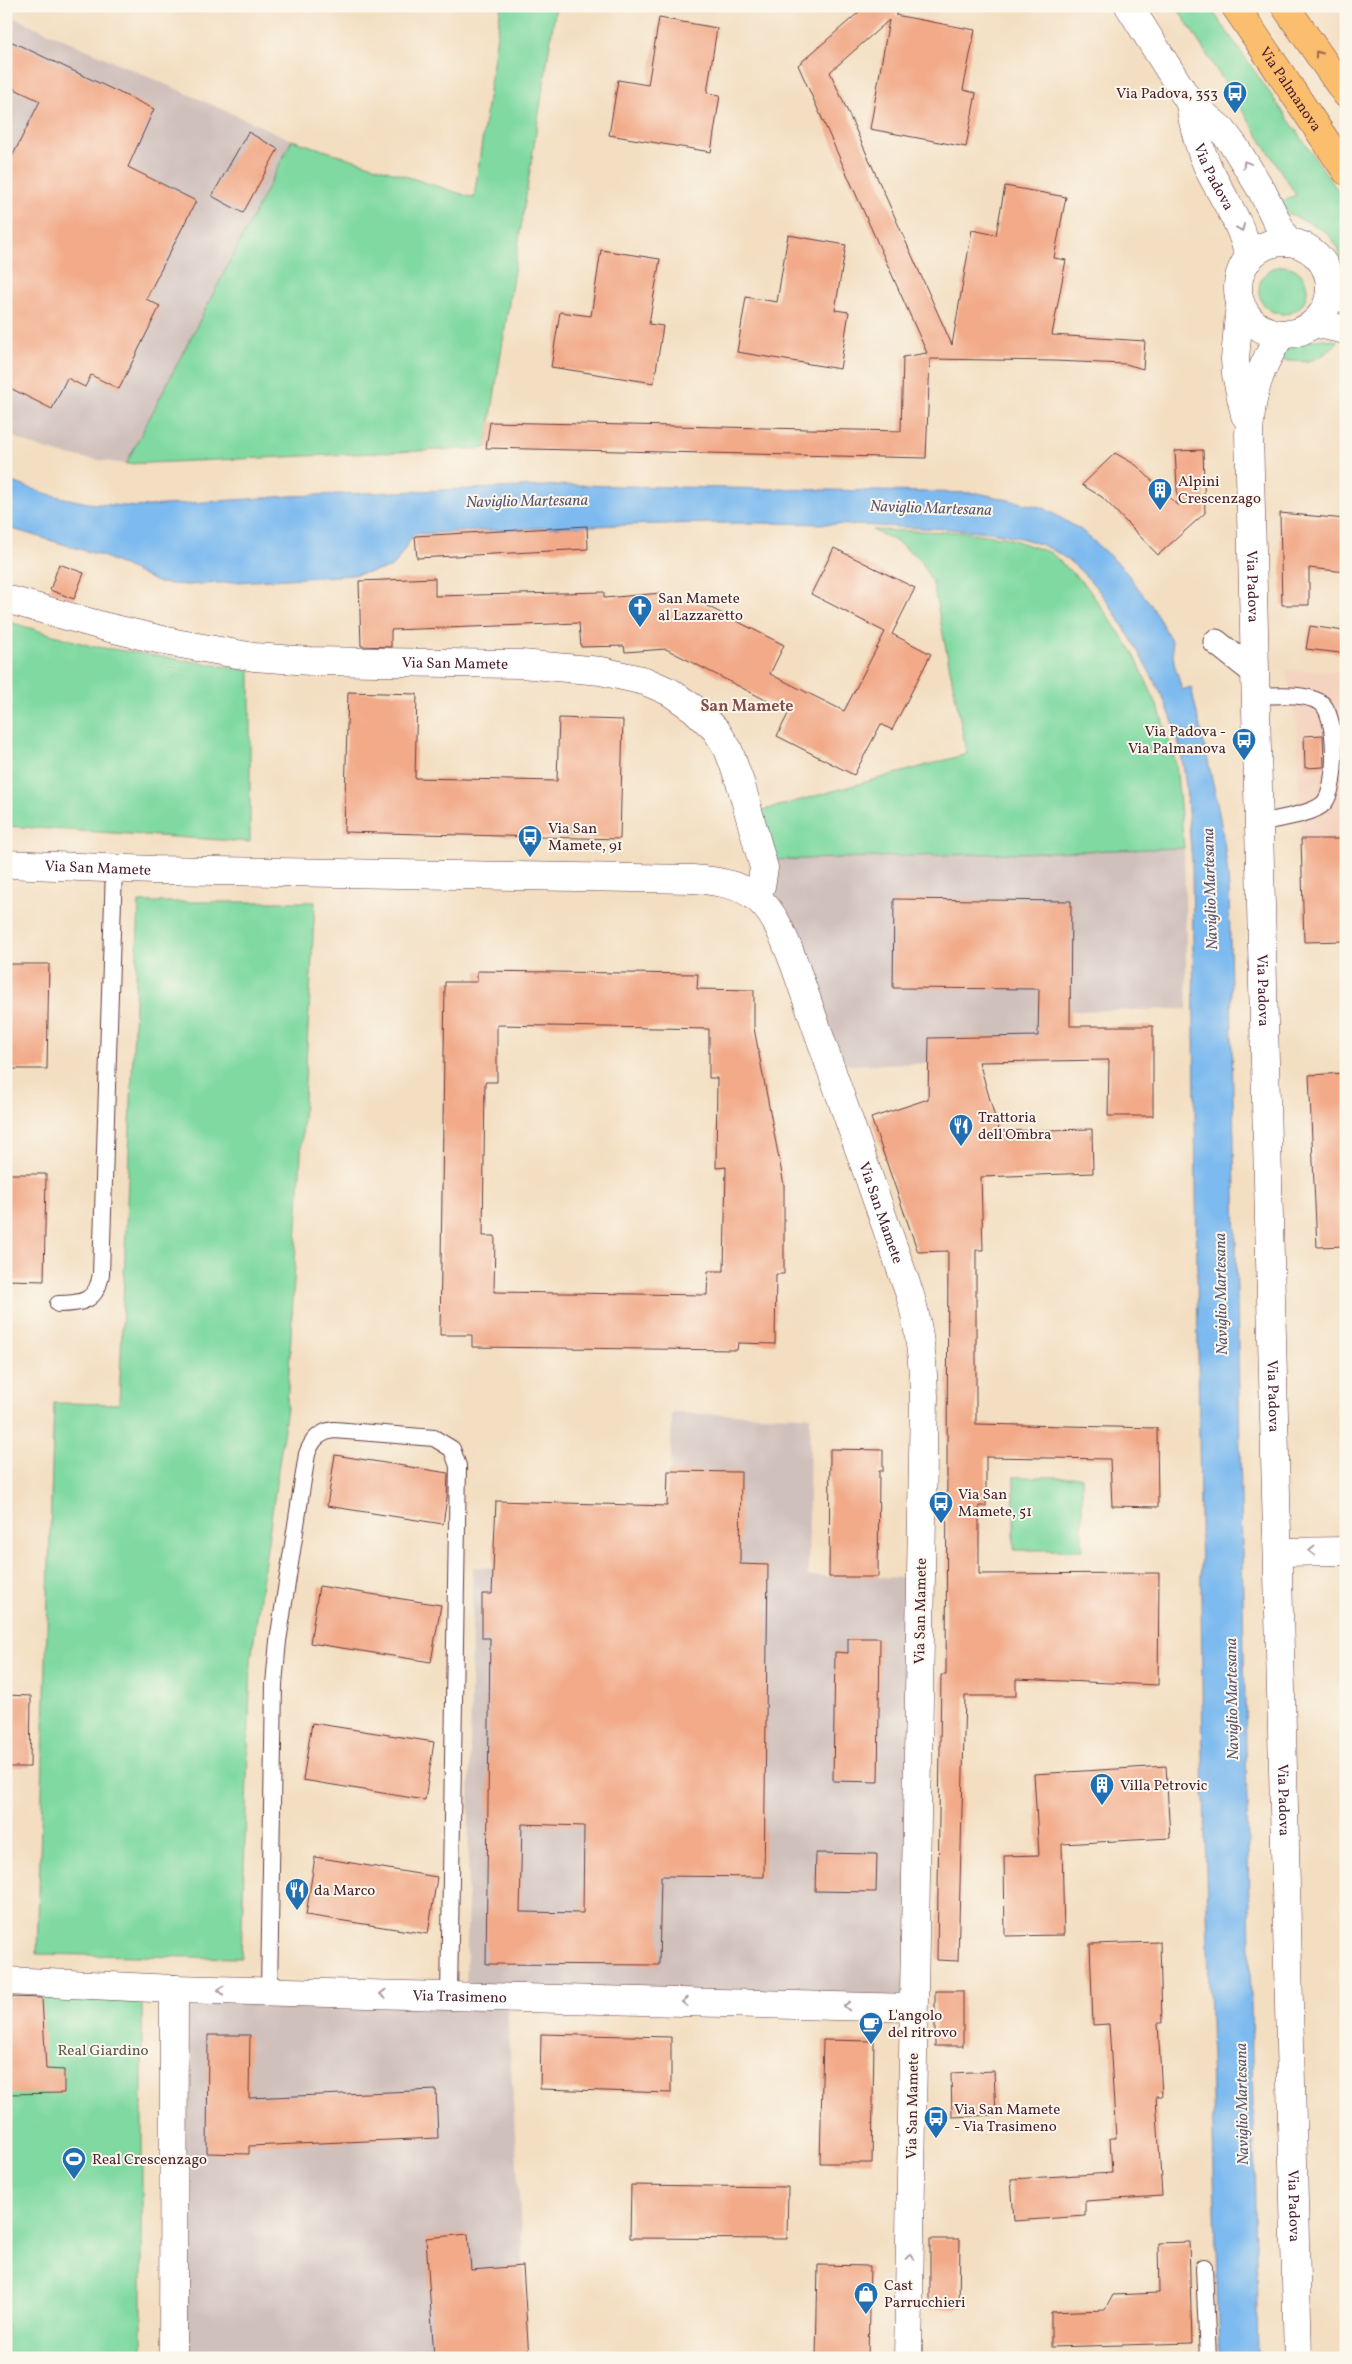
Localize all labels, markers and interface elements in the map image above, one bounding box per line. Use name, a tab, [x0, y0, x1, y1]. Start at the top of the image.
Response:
street label: Via Palmanova	[1253, 43, 1326, 136]
one-way arrow	[1315, 51, 1324, 60]
bus stop icon: Via Padova, 353	[1222, 80, 1248, 114]
place label: Via Padova, 353	[1116, 84, 1218, 105]
street label: Via Padova	[1187, 141, 1238, 215]
one-way arrow	[1242, 160, 1252, 169]
one-way arrow	[1235, 223, 1245, 231]
place label: Alpini Crescenzago	[1178, 472, 1261, 510]
building icon: Alpini Crescenzago	[1147, 477, 1173, 511]
water label: Naviglio Martesana	[466, 490, 589, 514]
water label: Naviglio Martesana	[869, 496, 993, 522]
street label: Via Padova	[1240, 550, 1263, 623]
place label: San Mamete al Lazzaretto	[658, 589, 743, 627]
church icon: San Mamete al Lazzaretto	[627, 594, 653, 628]
street label: Via San Mamete	[402, 653, 508, 676]
district label: San Mamete	[700, 696, 794, 718]
place label: Via Padova - Via Palmanova	[1128, 722, 1226, 760]
bus stop icon: Via Padova - Via Palmanova	[1231, 727, 1257, 761]
place label: Via San Mamete, 91	[548, 819, 623, 857]
bus stop icon: Via San Mamete, 91	[517, 824, 543, 858]
water label: Naviglio Martesana	[1198, 827, 1224, 950]
street label: Via San Mamete	[44, 857, 151, 882]
street label: Via Padova	[1250, 954, 1273, 1027]
place label: Trattoria dell'Ombra	[978, 1108, 1052, 1146]
restaurant icon: Trattoria dell'Ombra	[948, 1113, 974, 1147]
street label: Via San Mamete	[852, 1160, 907, 1267]
water label: Naviglio Martesana	[1210, 1232, 1234, 1355]
street label: Via Padova	[1261, 1360, 1283, 1433]
place label: Via San Mamete, 51	[958, 1485, 1032, 1523]
bus stop icon: Via San Mamete, 51	[928, 1490, 954, 1524]
one-way arrow	[1307, 1546, 1315, 1557]
street label: Via San Mamete	[910, 1558, 933, 1664]
water label: Naviglio Martesana	[1221, 1637, 1245, 1760]
street label: Via Padova	[1271, 1764, 1294, 1837]
building icon: Villa Petrovic	[1089, 1772, 1115, 1806]
place label: Villa Petrovic	[1120, 1776, 1208, 1797]
restaurant icon: da Marco	[284, 1877, 310, 1911]
place label: da Marco	[314, 1881, 375, 1902]
one-way arrow	[217, 1985, 225, 1996]
street label: Via Trasimeno	[412, 1986, 507, 2010]
one-way arrow	[379, 1989, 387, 2000]
one-way arrow	[681, 1997, 688, 2007]
one-way arrow	[843, 2001, 851, 2012]
place label: L'angolo del ritrovo	[888, 2006, 957, 2044]
cafe icon: L'angolo del ritrovo	[858, 2011, 884, 2045]
park label: Real Giardino	[57, 2041, 149, 2062]
water label: Naviglio Martesana	[1231, 2042, 1255, 2165]
street label: Via San Mamete	[902, 2053, 925, 2159]
place label: Via San Mamete - Via Trasimeno	[954, 2100, 1060, 2138]
bus stop icon: Via San Mamete - Via Trasimeno	[923, 2105, 949, 2139]
sports icon: Real Crescenzago	[61, 2146, 87, 2180]
place label: Real Crescenzago	[92, 2150, 207, 2171]
street label: Via Padova	[1281, 2169, 1304, 2242]
one-way arrow	[905, 2252, 915, 2260]
place label: Cast Parrucchieri	[884, 2276, 966, 2314]
shop icon: Cast Parrucchieri	[853, 2281, 879, 2315]

